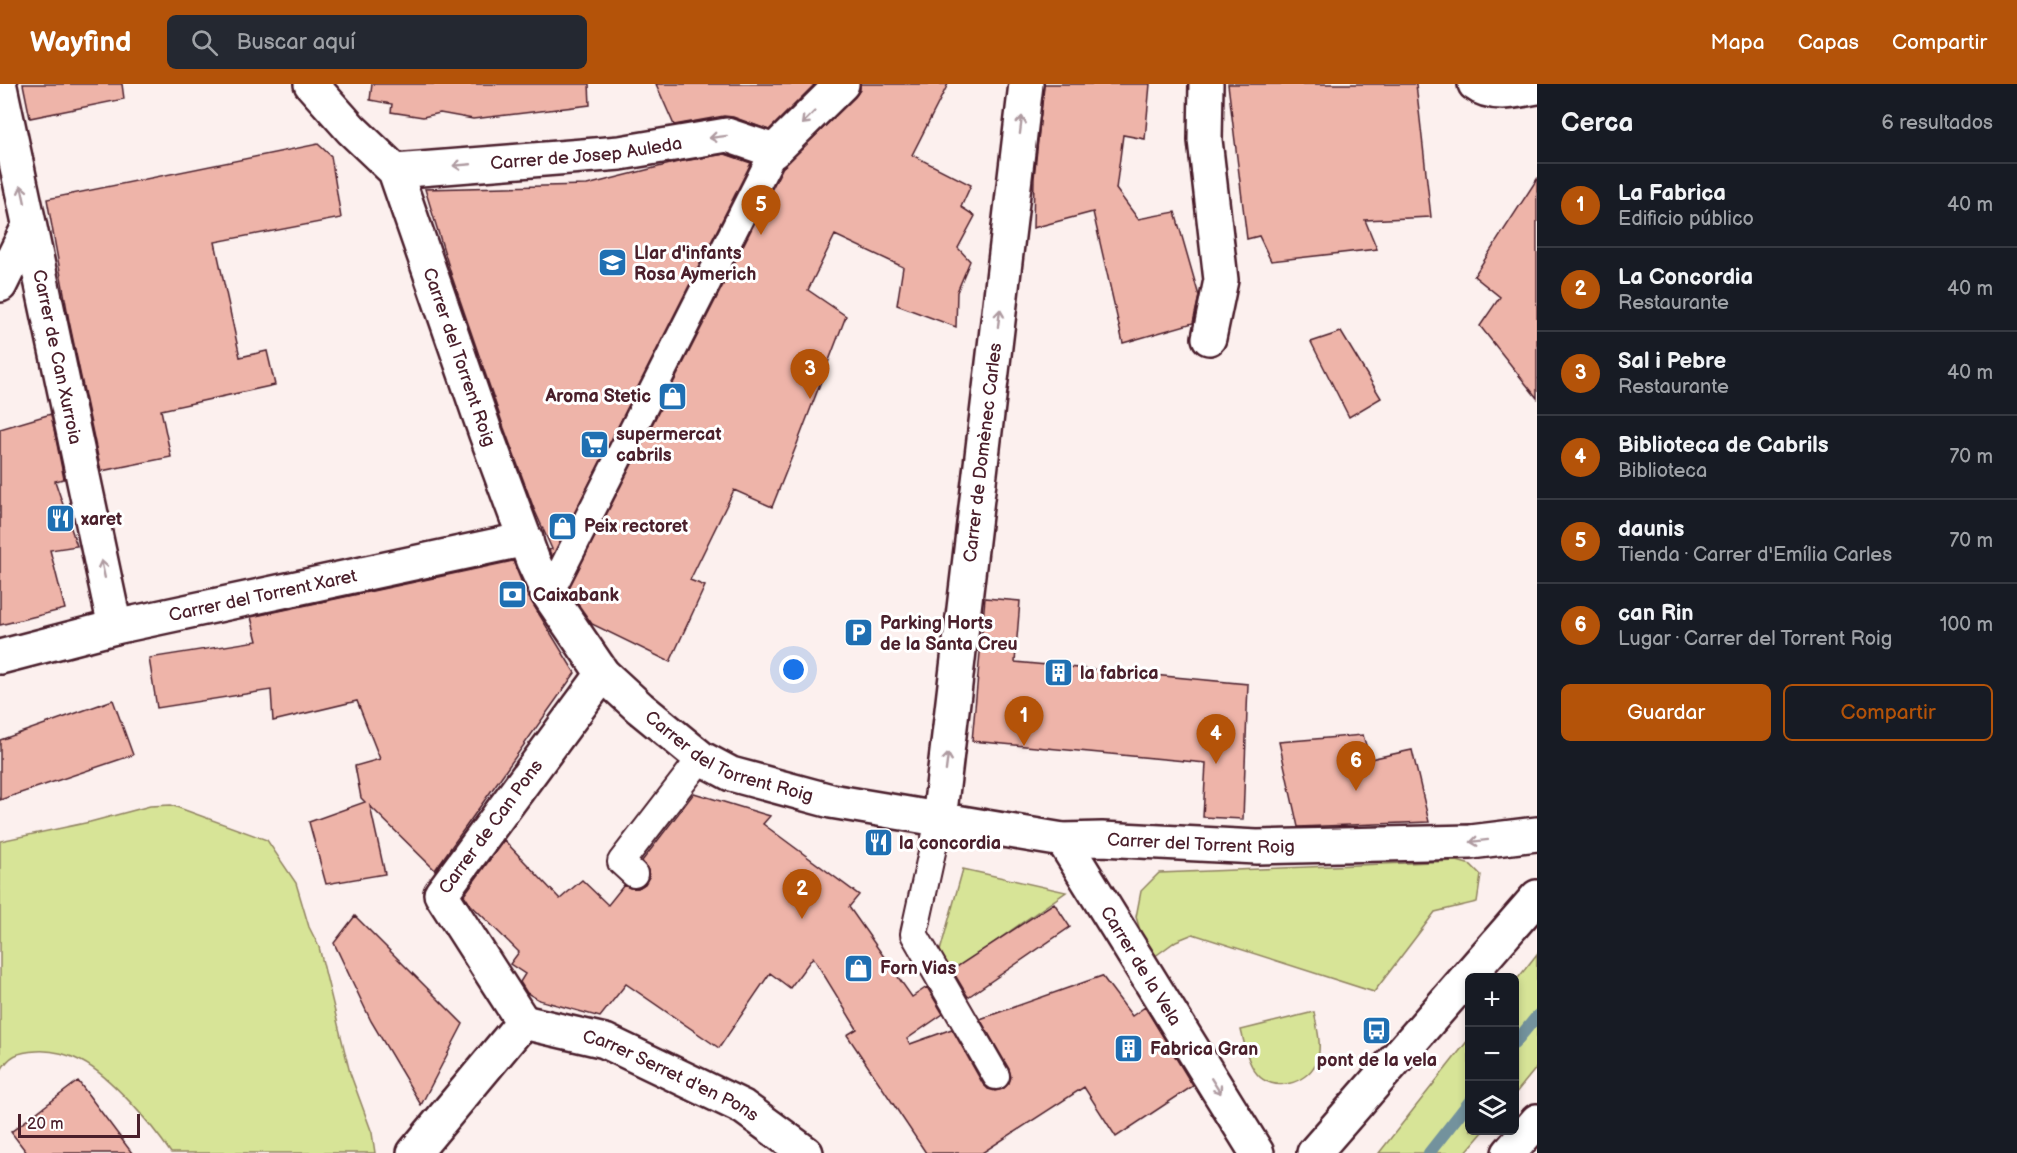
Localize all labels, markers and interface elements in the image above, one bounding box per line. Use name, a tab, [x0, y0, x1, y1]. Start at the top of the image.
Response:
search box	[167, 15, 587, 69]
text: Wayfind	[30, 26, 131, 59]
icon: search	[188, 26, 221, 59]
text: Buscar aquí	[236, 29, 355, 56]
text: Mapa	[1711, 30, 1765, 55]
text: Capas	[1798, 30, 1859, 55]
text: Compartir	[1892, 30, 1987, 55]
text: Cerca	[1561, 108, 1633, 139]
one-way arrow	[801, 110, 815, 125]
text: 6 resultados	[1882, 111, 1993, 135]
one-way arrow	[1016, 115, 1027, 135]
one-way arrow	[709, 132, 729, 143]
street label: Carrer de Josep Auleda	[489, 133, 684, 174]
one-way arrow	[453, 160, 473, 171]
text: La Fabrica	[1618, 180, 1726, 207]
one-way arrow	[16, 185, 28, 204]
pin: 5	[742, 186, 780, 235]
text: 1	[1576, 193, 1585, 217]
text: 40 m	[1947, 193, 1993, 217]
text: Edificio público	[1618, 207, 1754, 231]
place label: Llar d'infants Rosa Aymerich	[634, 243, 756, 285]
school or university icon: Llar d'infants Rosa Aymerich	[597, 247, 629, 279]
text: La Concordia	[1618, 264, 1753, 291]
street label: Carrer del Torrent Roig	[418, 265, 500, 450]
street label: Carrer de Can Xurroia	[28, 268, 86, 446]
text: 2	[1575, 277, 1586, 301]
text: 40 m	[1947, 277, 1993, 301]
text: Restaurante	[1618, 291, 1729, 315]
one-way arrow	[994, 309, 1005, 329]
street label: Carrer de Domènec Carles	[960, 342, 1006, 563]
text: Sal i Pebre	[1618, 348, 1726, 375]
pin: 3	[790, 350, 830, 399]
text: 3	[1575, 361, 1586, 385]
text: 40 m	[1947, 361, 1993, 385]
text: Restaurante	[1618, 375, 1729, 399]
shop icon: Aroma Stetic	[656, 380, 688, 412]
place label: Aroma Stetic	[544, 386, 651, 407]
place label: supermercat cabrils	[616, 424, 721, 466]
supermarket icon: supermercat cabrils	[579, 428, 611, 460]
text: Biblioteca de Cabrils	[1618, 432, 1829, 459]
text: 4	[1575, 445, 1586, 469]
text: 70 m	[1949, 445, 1993, 469]
text: Biblioteca	[1618, 459, 1707, 483]
restaurant icon: xaret	[44, 503, 76, 535]
place label: xaret	[81, 509, 122, 530]
shop icon: Peix rectoret	[547, 510, 579, 542]
place label: Peix rectoret	[584, 516, 688, 537]
text: daunis	[1618, 516, 1684, 543]
text: 5	[1575, 529, 1586, 553]
text: 70 m	[1949, 529, 1993, 553]
text: Tienda · Carrer d'Emília Carles	[1618, 543, 1892, 567]
one-way arrow	[97, 560, 108, 580]
street label: Carrer del Torrent Xaret	[167, 565, 359, 626]
bank icon: Caixabank	[496, 579, 528, 611]
place label: Caixabank	[533, 585, 619, 606]
text: can Rin	[1618, 600, 1694, 627]
place label: Parking Horts de la Santa Creu	[880, 613, 1018, 655]
text: 6	[1574, 613, 1587, 637]
text: 100 m	[1940, 613, 1993, 637]
parking icon: Parking Horts de la Santa Creu	[843, 617, 875, 649]
text: Lugar · Carrer del Torrent Roig	[1618, 627, 1892, 651]
your location	[779, 655, 808, 684]
building icon: la fabrica	[1043, 657, 1075, 689]
place label: la fabrica	[1080, 663, 1159, 684]
button: Guardar	[1561, 684, 1771, 741]
button: Compartir	[1783, 684, 1993, 741]
pin: 1	[1004, 696, 1044, 746]
street label: Carrer del Torrent Roig	[641, 706, 815, 807]
pin: 4	[1196, 714, 1236, 764]
pin: 6	[1336, 742, 1376, 791]
one-way arrow	[942, 753, 953, 773]
street label: Carrer de Can Pons	[435, 756, 547, 898]
restaurant icon: la concordia	[862, 827, 894, 859]
street label: Carrer del Torrent Roig	[1107, 829, 1295, 858]
place label: la concordia	[899, 833, 1001, 854]
one-way arrow	[1470, 836, 1489, 847]
pin: 2	[782, 870, 822, 919]
street label: Carrer de la Vela	[1096, 902, 1185, 1030]
shop icon: Forn Vias	[843, 952, 875, 984]
place label: Forn Vias	[880, 958, 956, 979]
map controls	[1465, 973, 1519, 1135]
button: +	[1465, 973, 1519, 1027]
bus stop icon: pont de la vela	[1361, 1015, 1393, 1047]
street label: Carrer Serret d'en Pons	[581, 1026, 763, 1126]
button: −	[1465, 1027, 1519, 1081]
building icon: Fabrica Gran	[1113, 1033, 1145, 1065]
place label: Fabrica Gran	[1150, 1039, 1258, 1060]
place label: pont de la vela	[1317, 1050, 1437, 1071]
one-way arrow	[1211, 1077, 1223, 1094]
button: layers	[1465, 1081, 1519, 1135]
scale bar	[18, 1111, 140, 1138]
text: 20 m	[27, 1115, 63, 1134]

